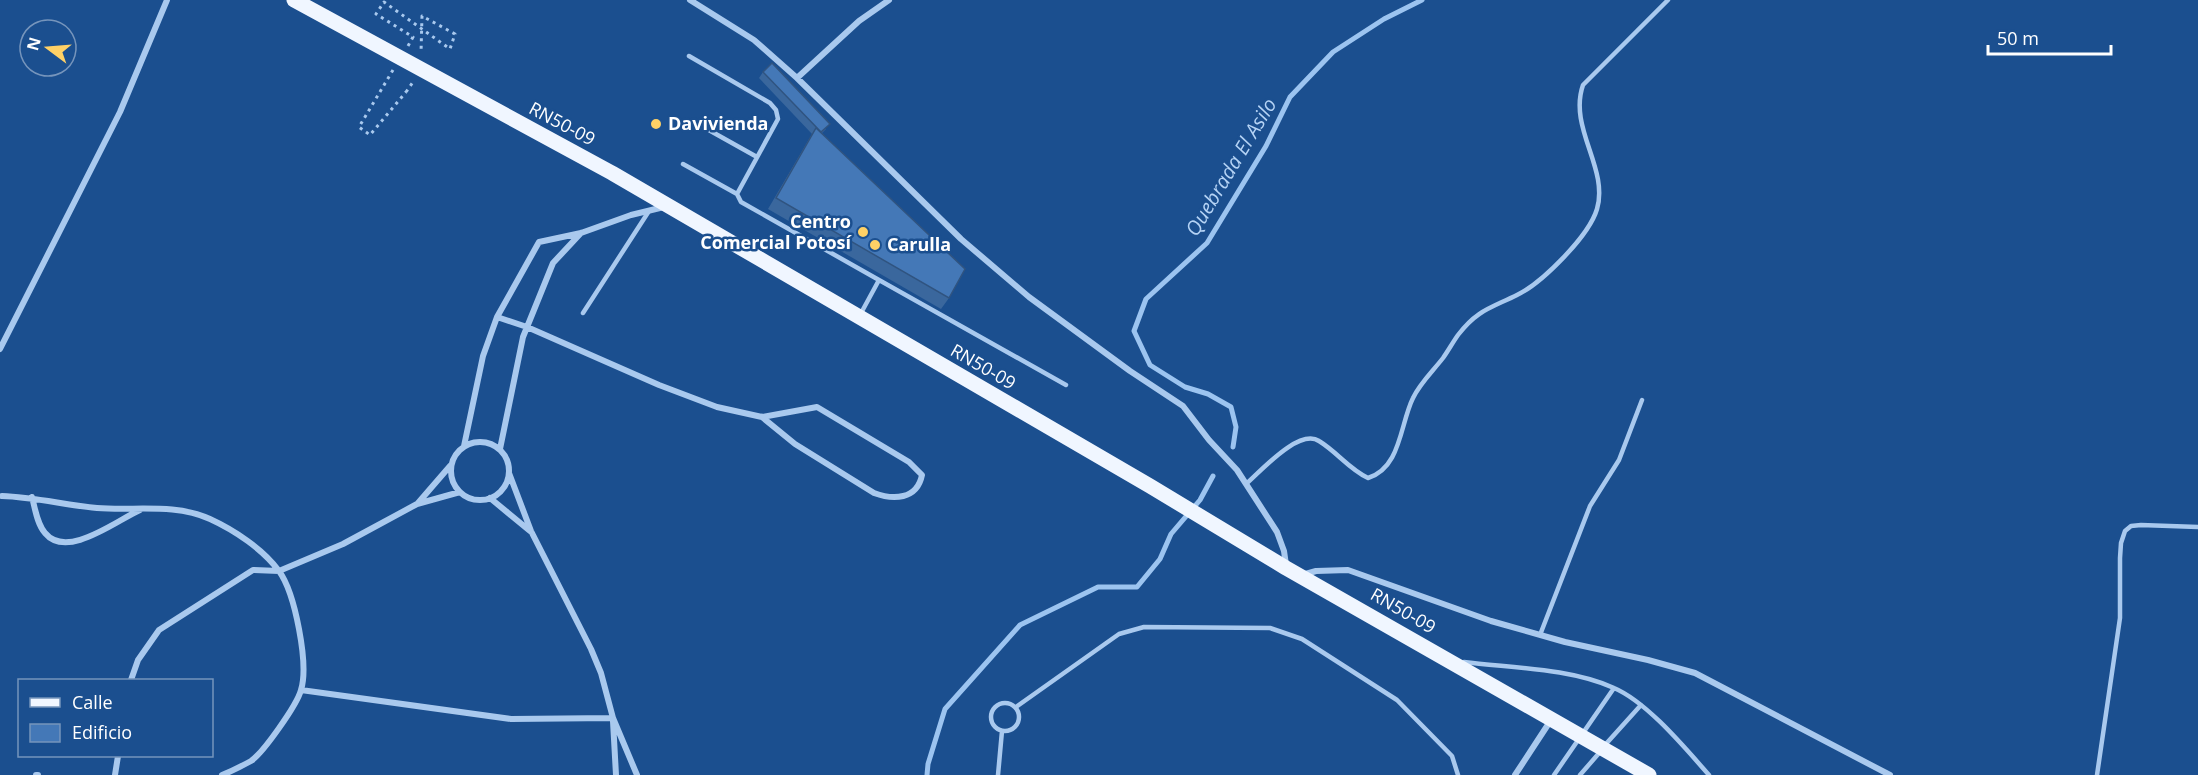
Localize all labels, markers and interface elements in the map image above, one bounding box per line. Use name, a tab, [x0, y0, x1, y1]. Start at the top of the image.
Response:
north arrow	[18, 18, 78, 78]
scale bar	[1988, 18, 2111, 56]
text: 50 m	[1997, 26, 2039, 50]
text: N	[21, 35, 46, 53]
water label: Quebrada El Asilo	[1179, 93, 1282, 241]
street label: RN50-09	[525, 96, 600, 151]
place label: Davivienda	[668, 111, 768, 135]
marker: Davivienda	[649, 117, 663, 131]
place label: Centro Comercial Potosí	[700, 209, 853, 254]
marker: Centro Comercial Potosí	[856, 225, 870, 239]
place label: Carulla	[887, 232, 951, 256]
marker: Carulla	[868, 238, 882, 252]
street label: RN50-09	[946, 338, 1021, 394]
street label: RN50-09	[1366, 582, 1441, 638]
legend	[18, 679, 213, 757]
text: Calle	[72, 690, 113, 714]
text: Edificio	[72, 720, 132, 744]

